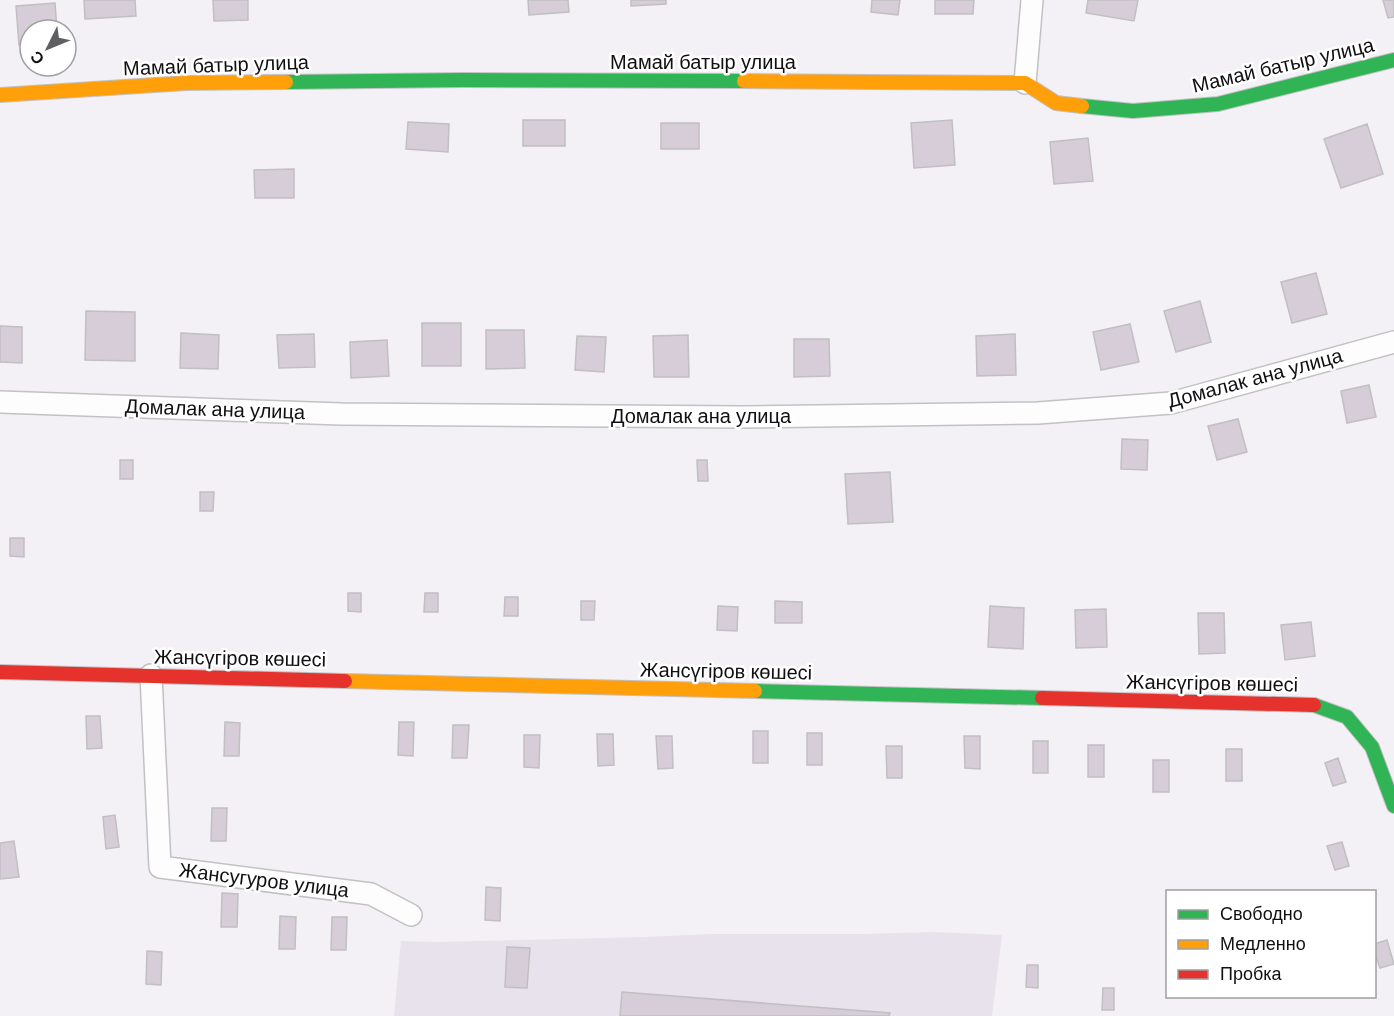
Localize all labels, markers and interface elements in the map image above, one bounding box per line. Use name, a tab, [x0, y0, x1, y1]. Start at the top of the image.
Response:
north arrow	[18, 18, 78, 78]
street label: Мамай батыр улица	[1189, 31, 1377, 99]
text: С	[25, 46, 49, 69]
street label: Мамай батыр улица	[123, 49, 310, 81]
street label: Мамай батыр улица	[610, 49, 797, 75]
street label: Домалак ана улица	[1165, 342, 1346, 414]
street label: Домалак ана улица	[124, 393, 306, 425]
street label: Домалак ана улица	[611, 403, 792, 429]
street label: Жансүгіров көшесі	[154, 643, 326, 673]
street label: Жансүгіров көшесі	[640, 656, 812, 686]
street label: Жансүгіров көшесі	[1126, 668, 1298, 698]
street label: Жансугуров улица	[177, 857, 351, 903]
legend	[1166, 890, 1376, 998]
text: Свободно	[1220, 902, 1303, 926]
text: Медленно	[1220, 932, 1306, 956]
text: Пробка	[1220, 962, 1283, 986]

